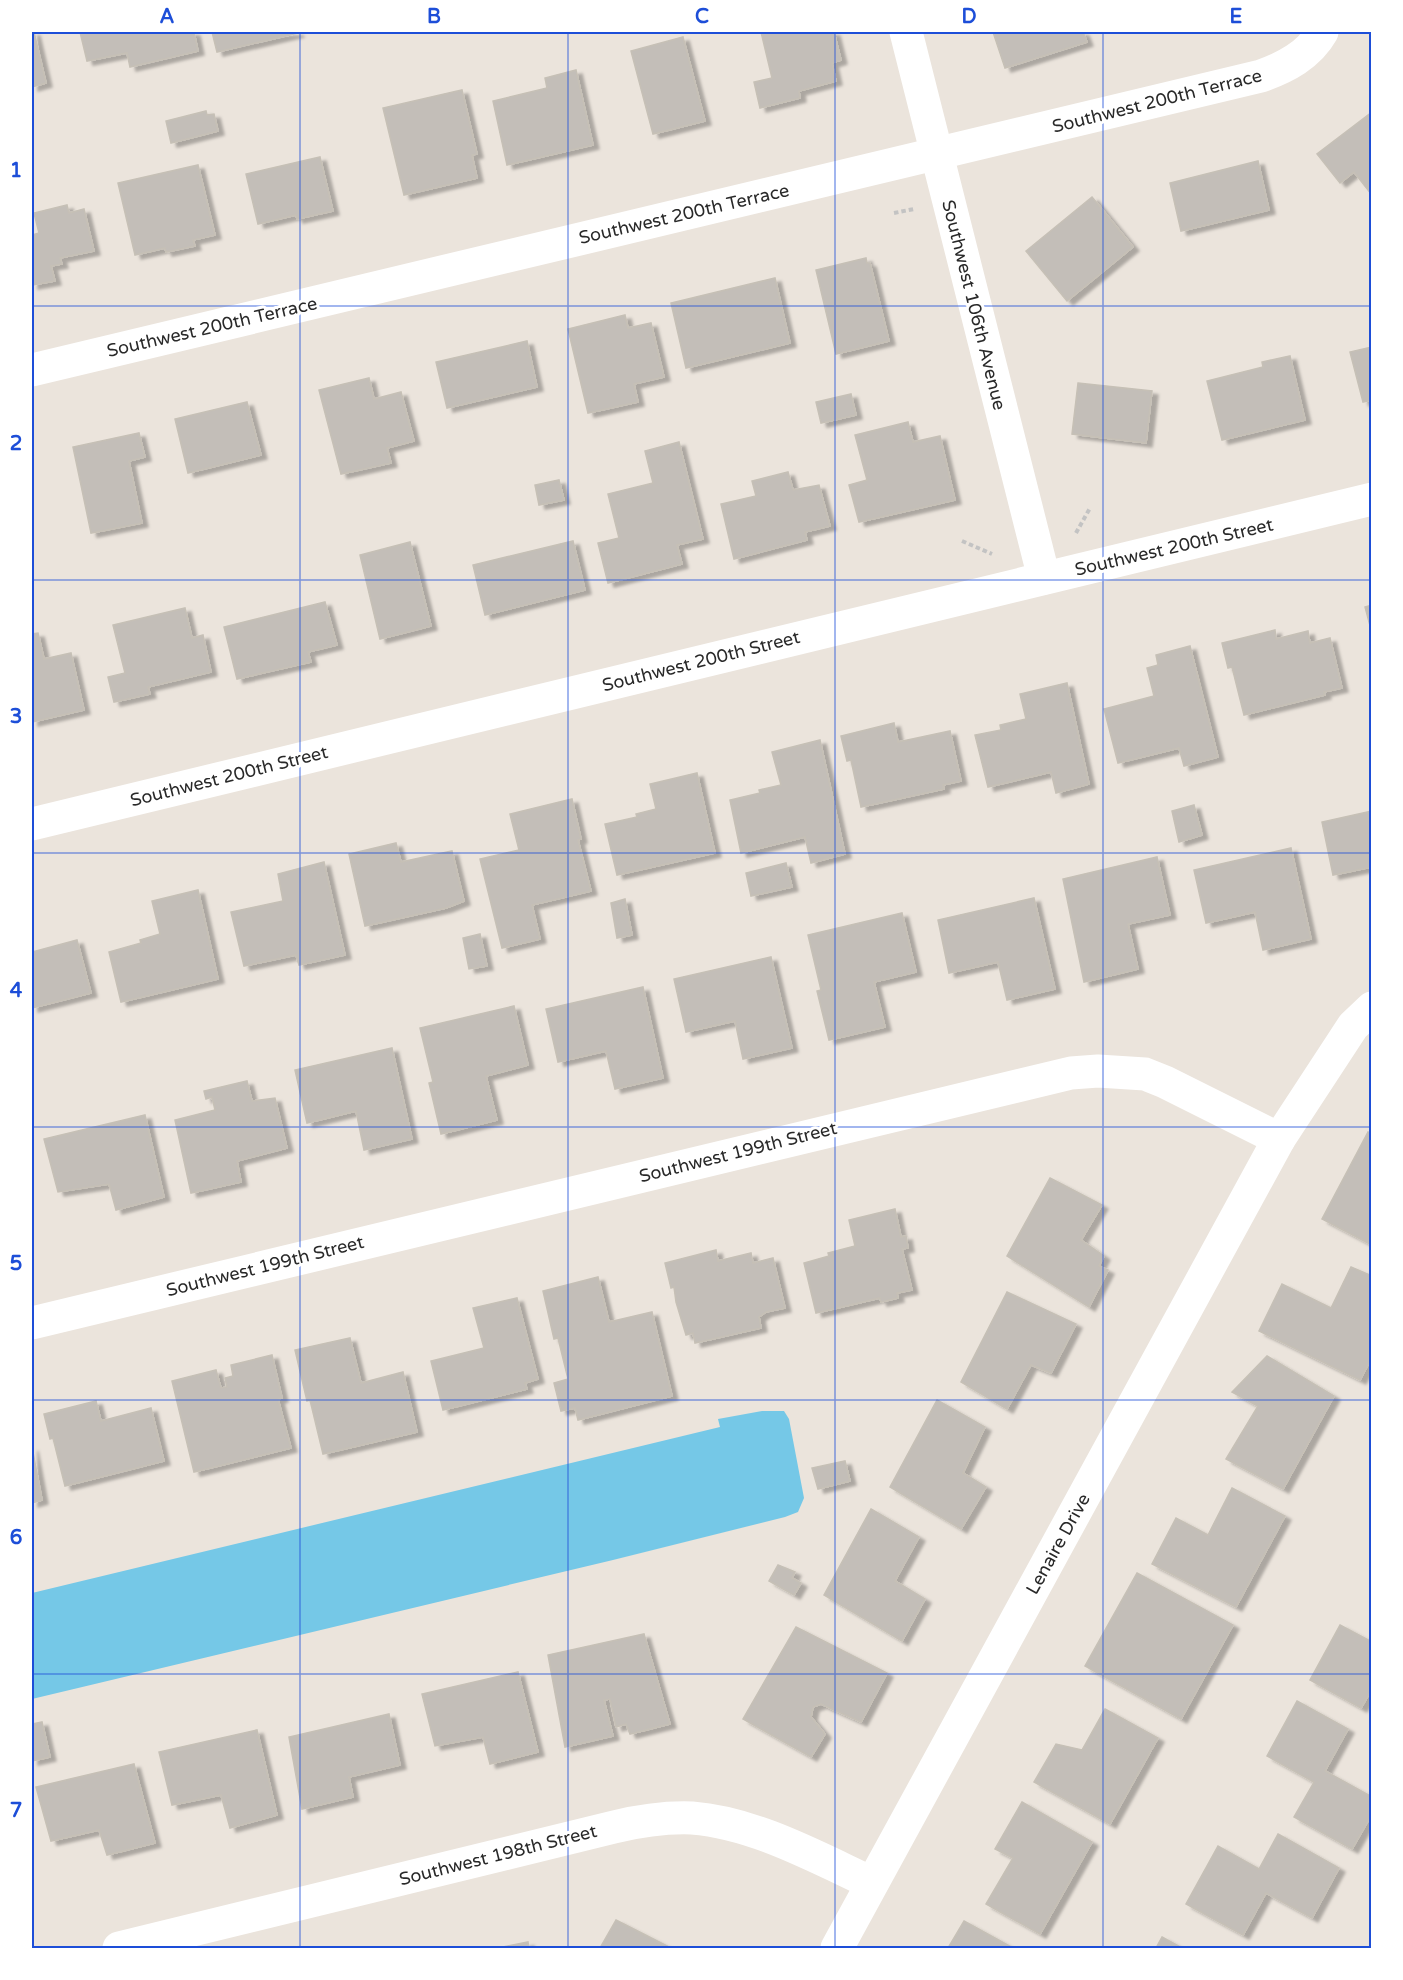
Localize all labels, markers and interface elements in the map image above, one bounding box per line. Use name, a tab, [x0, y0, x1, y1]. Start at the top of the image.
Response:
text: A	[160, 5, 175, 29]
text: B	[427, 5, 441, 29]
text: C	[695, 5, 709, 29]
text: D	[961, 5, 977, 29]
text: E	[1230, 5, 1243, 29]
street label: Southwest 200th Terrace	[1050, 64, 1264, 138]
text: 1	[10, 159, 22, 183]
street label: Southwest 200th Terrace	[577, 179, 791, 249]
street label: Southwest 106th Avenue	[937, 198, 1011, 412]
street label: Southwest 200th Terrace	[105, 292, 319, 362]
text: 2	[10, 432, 22, 456]
street label: Southwest 200th Street	[1073, 513, 1275, 581]
street label: Southwest 200th Street	[600, 626, 802, 696]
text: 3	[10, 705, 22, 729]
street label: Southwest 200th Street	[128, 741, 330, 811]
text: 4	[10, 979, 23, 1003]
street label: Southwest 199th Street	[637, 1117, 839, 1187]
street label: Southwest 199th Street	[164, 1231, 366, 1301]
text: 5	[10, 1252, 22, 1276]
street label: Lenaire Drive	[1021, 1490, 1095, 1598]
text: 6	[10, 1526, 22, 1550]
text: 7	[10, 1799, 22, 1823]
street label: Southwest 198th Street	[397, 1820, 599, 1890]

